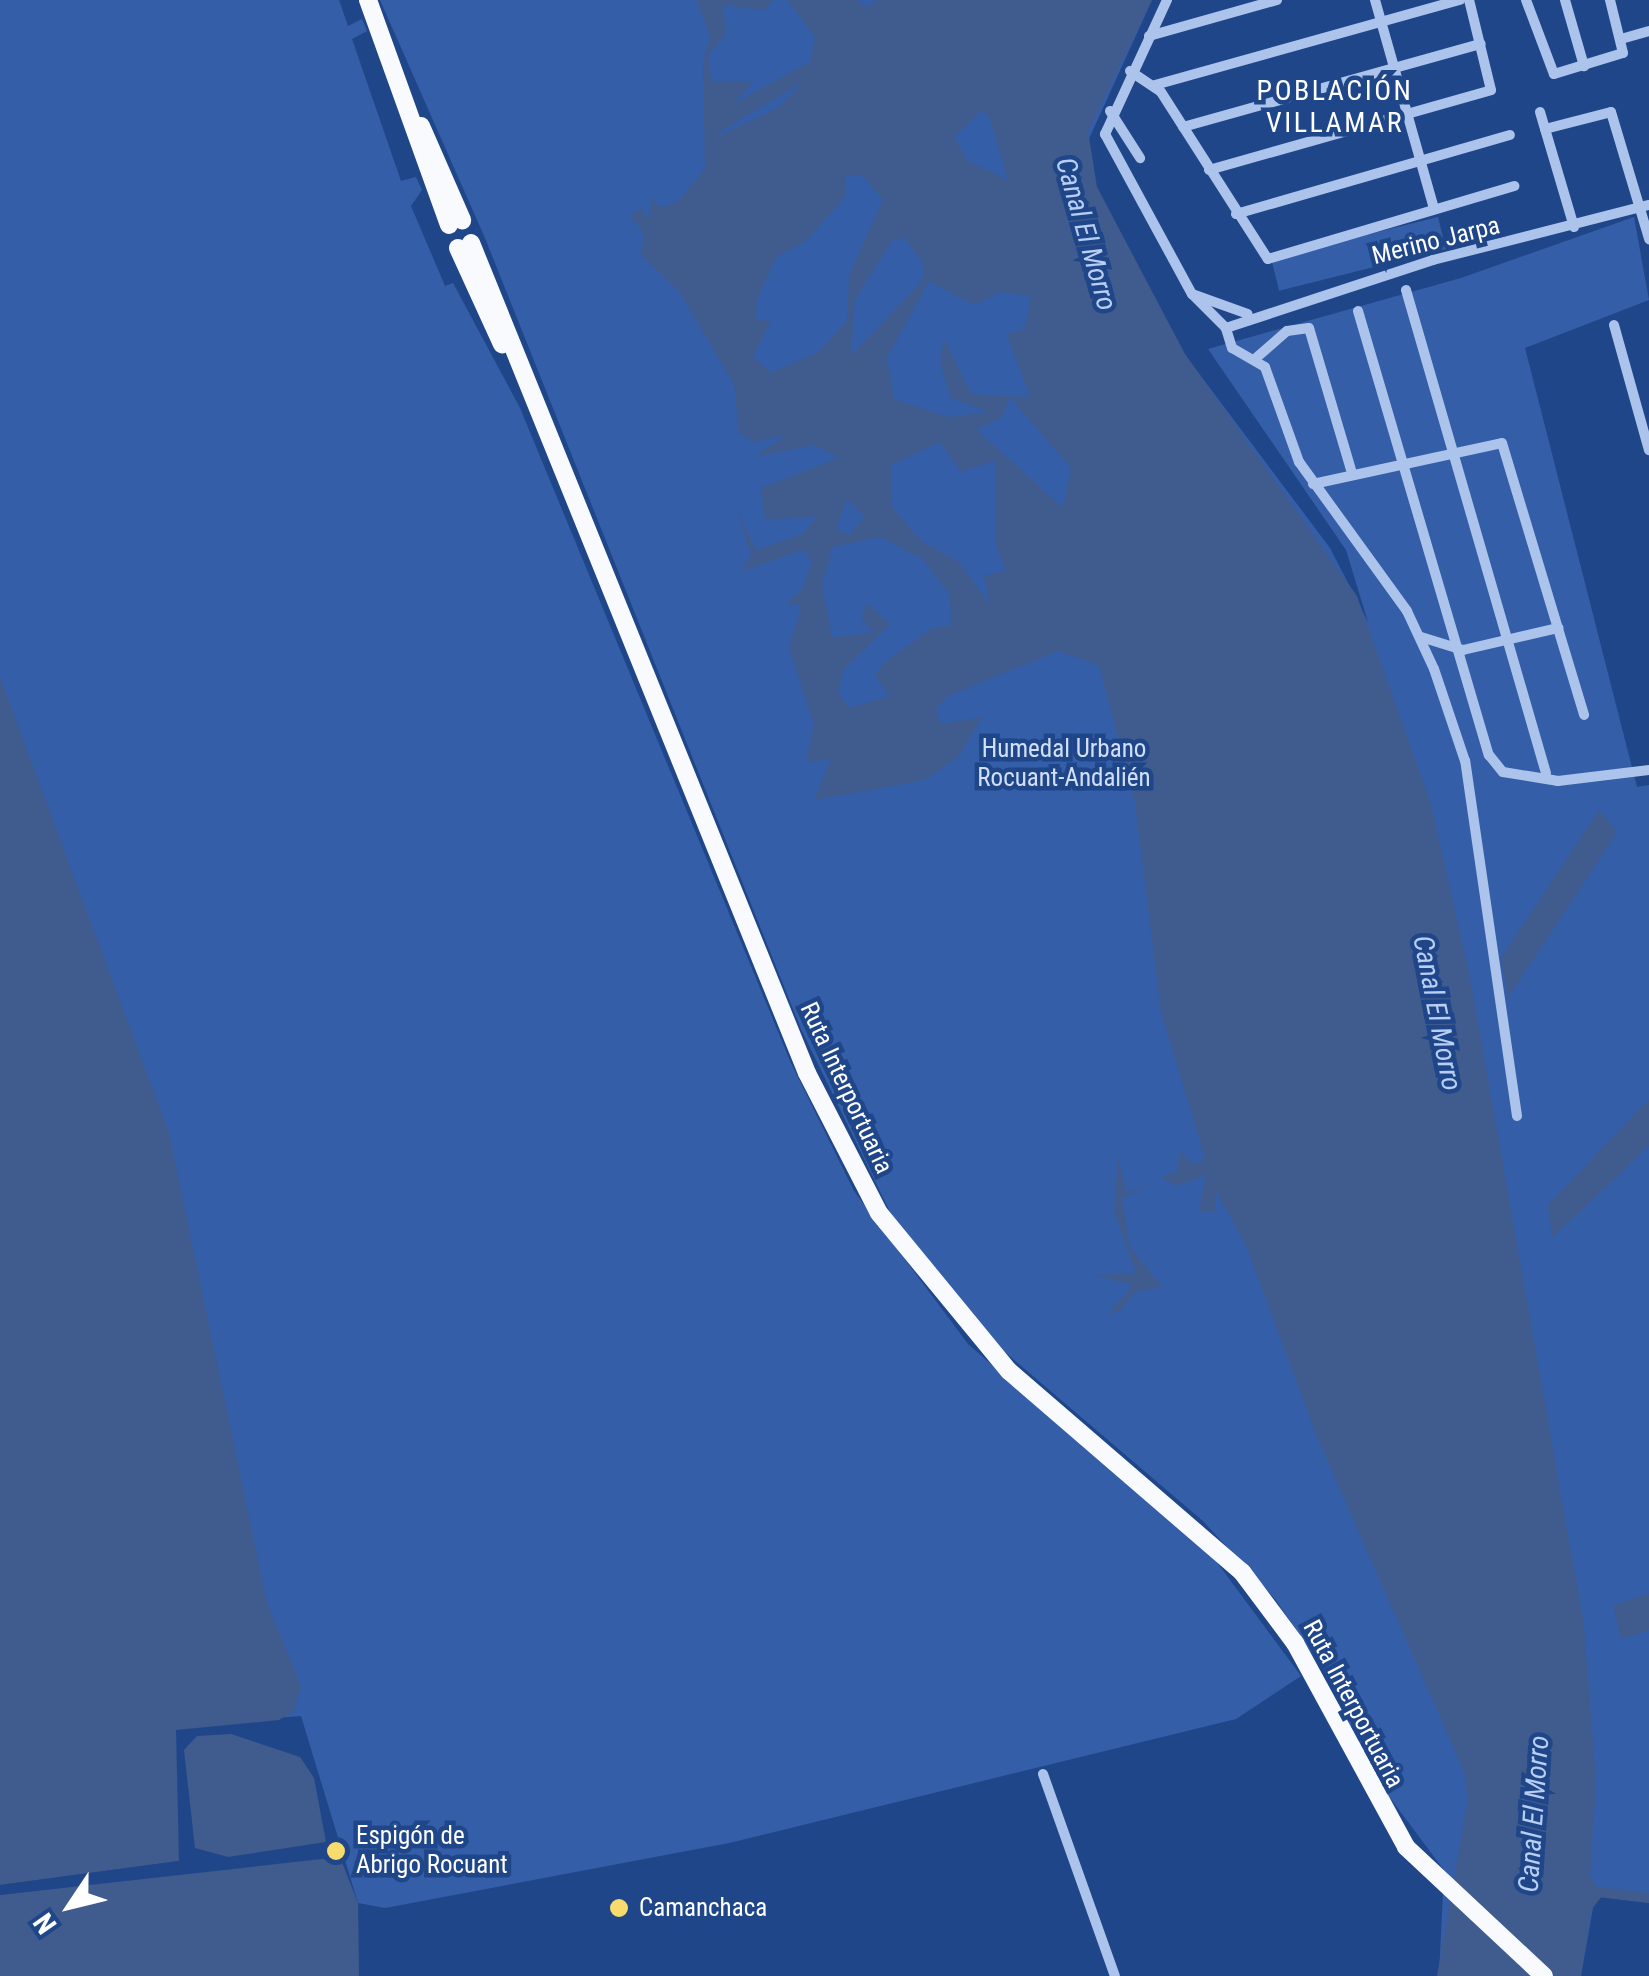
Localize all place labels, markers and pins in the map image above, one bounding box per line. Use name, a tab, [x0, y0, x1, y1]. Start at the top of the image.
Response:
place label: Espigón de Abrigo Rocuant	[356, 1822, 508, 1881]
marker: Espigón de Abrigo Rocuant	[325, 1840, 347, 1862]
place label: Camanchaca	[639, 1893, 767, 1923]
marker: Camanchaca	[608, 1897, 630, 1919]

